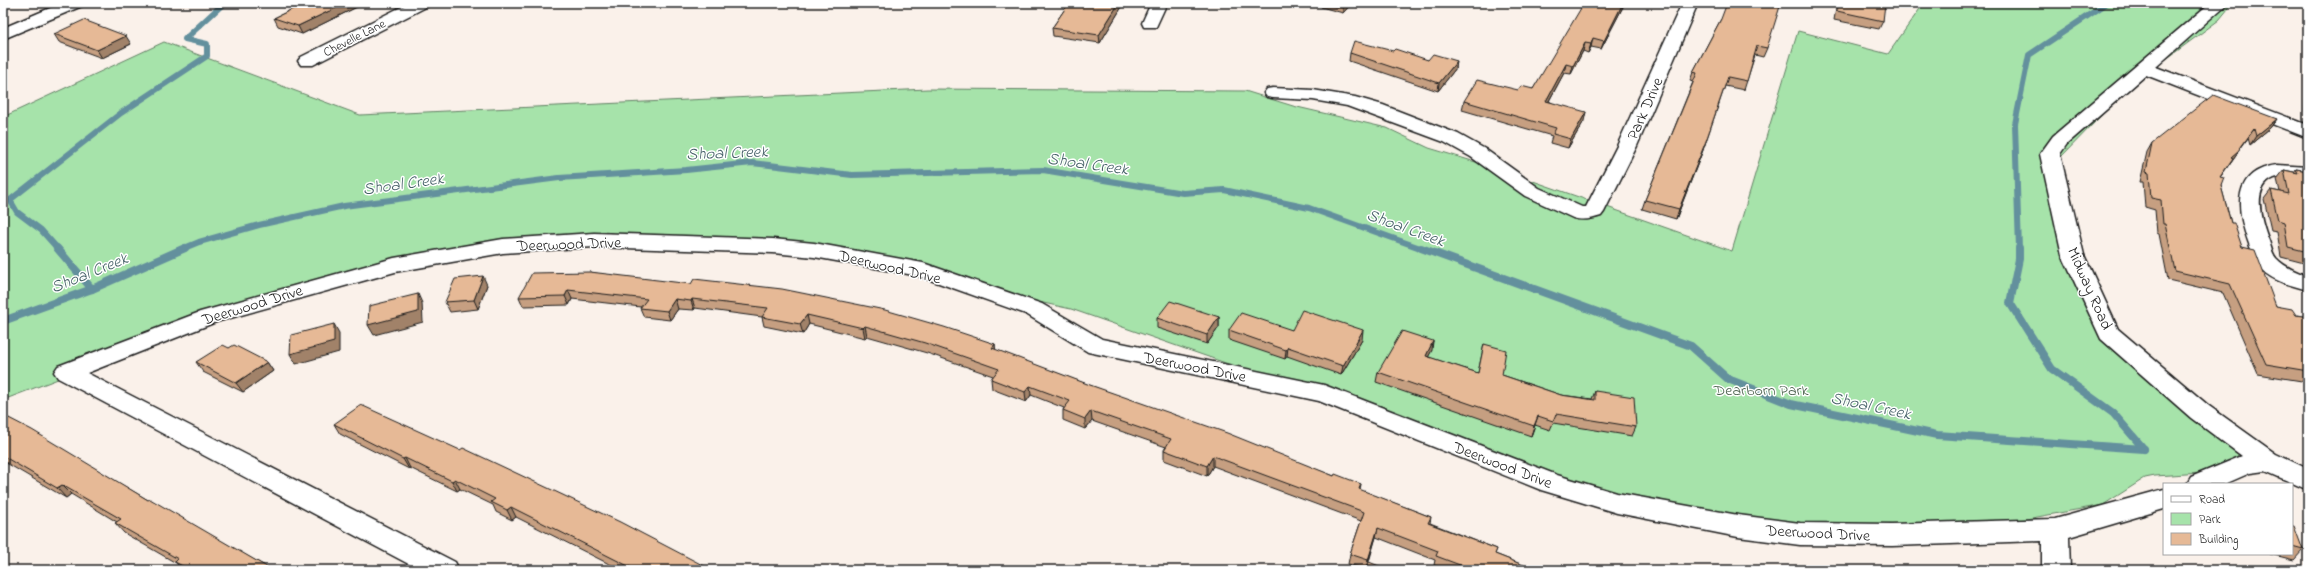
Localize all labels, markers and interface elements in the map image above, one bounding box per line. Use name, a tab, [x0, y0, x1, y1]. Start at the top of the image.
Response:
street label: Chevelle Lane	[320, 14, 389, 62]
street label: Park Drive	[1621, 73, 1671, 144]
water label: Shoal Creek	[686, 140, 770, 167]
water label: Shoal Creek	[1046, 146, 1131, 183]
water label: Shoal Creek	[361, 166, 447, 203]
water label: Shoal Creek	[1363, 203, 1449, 255]
street label: Deerwood Drive	[515, 231, 622, 259]
street label: Deerwood Drive	[835, 244, 944, 292]
street label: Midway Road	[2060, 244, 2118, 334]
water label: Shoal Creek	[47, 246, 133, 300]
street label: Deerwood Drive	[198, 279, 307, 333]
street label: Deerwood Drive	[1140, 346, 1249, 390]
park label: Dearborn Park	[1712, 379, 1810, 403]
water label: Shoal Creek	[1828, 386, 1915, 427]
street label: Deerwood Drive	[1448, 436, 1556, 496]
legend	[2163, 483, 2293, 555]
text: Road	[2199, 491, 2225, 509]
text: Park	[2199, 511, 2221, 529]
street label: Deerwood Drive	[1764, 519, 1871, 549]
text: Building	[2198, 531, 2238, 550]

